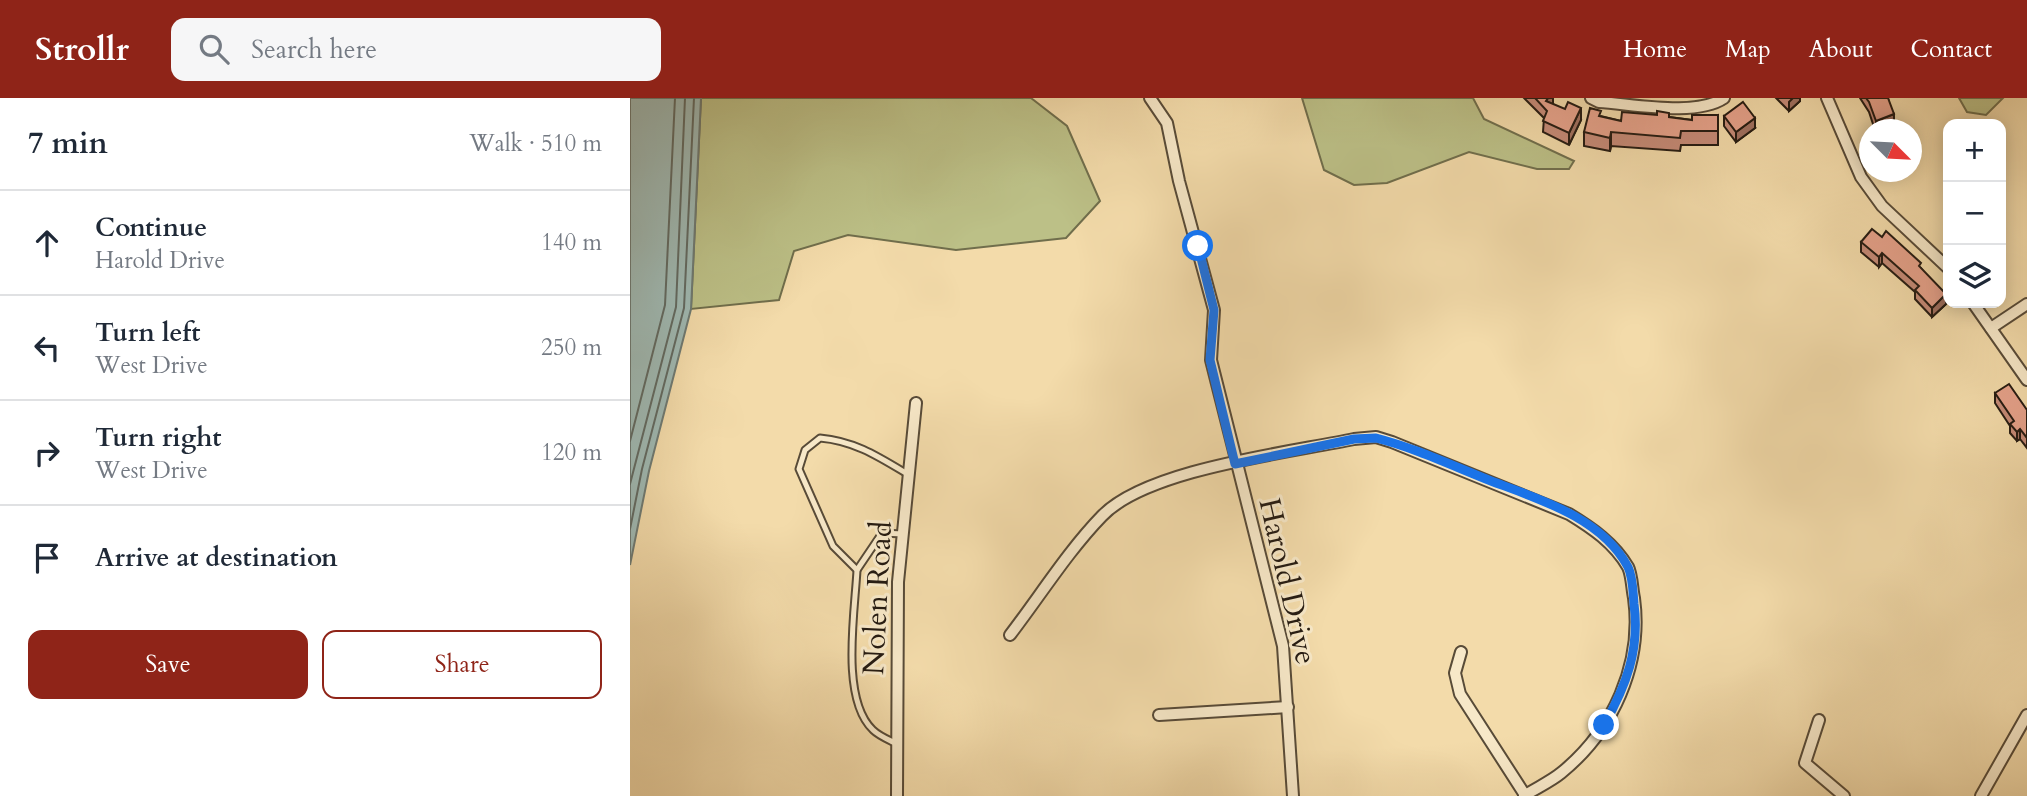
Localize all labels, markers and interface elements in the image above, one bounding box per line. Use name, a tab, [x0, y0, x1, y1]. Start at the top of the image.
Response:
search box	[171, 18, 661, 81]
text: Strollr	[35, 27, 129, 72]
icon: search	[195, 30, 233, 68]
text: Search here	[251, 32, 377, 67]
text: Home	[1623, 33, 1687, 66]
text: Map	[1725, 33, 1771, 66]
text: About	[1809, 33, 1873, 66]
text: Contact	[1911, 33, 1992, 66]
north arrow	[1859, 119, 1922, 182]
map controls	[1943, 119, 2006, 308]
button: +	[1943, 119, 2006, 182]
text: 7 min	[28, 123, 108, 164]
text: Walk · 510 m	[469, 128, 602, 159]
button: −	[1943, 182, 2006, 245]
text: Continue	[95, 210, 207, 245]
icon: ahead	[28, 224, 66, 262]
text: 140 m	[541, 227, 602, 258]
route start	[1182, 230, 1213, 261]
text: Harold Drive	[95, 245, 225, 276]
button: layers	[1943, 245, 2006, 308]
text: Turn left	[95, 315, 200, 350]
icon: left	[28, 329, 66, 367]
text: 250 m	[541, 332, 602, 363]
text: West Drive	[95, 350, 208, 381]
text: Turn right	[95, 420, 222, 455]
icon: right	[28, 434, 66, 472]
text: 120 m	[541, 437, 602, 468]
text: West Drive	[95, 455, 208, 486]
street label: Harold Drive	[1248, 494, 1327, 668]
street label: Nolen Road	[853, 520, 902, 676]
icon: arrive	[28, 539, 66, 577]
text: Arrive at destination	[95, 540, 338, 575]
button: Save	[28, 630, 308, 699]
button: Share	[322, 630, 602, 699]
route end	[1588, 709, 1619, 740]

